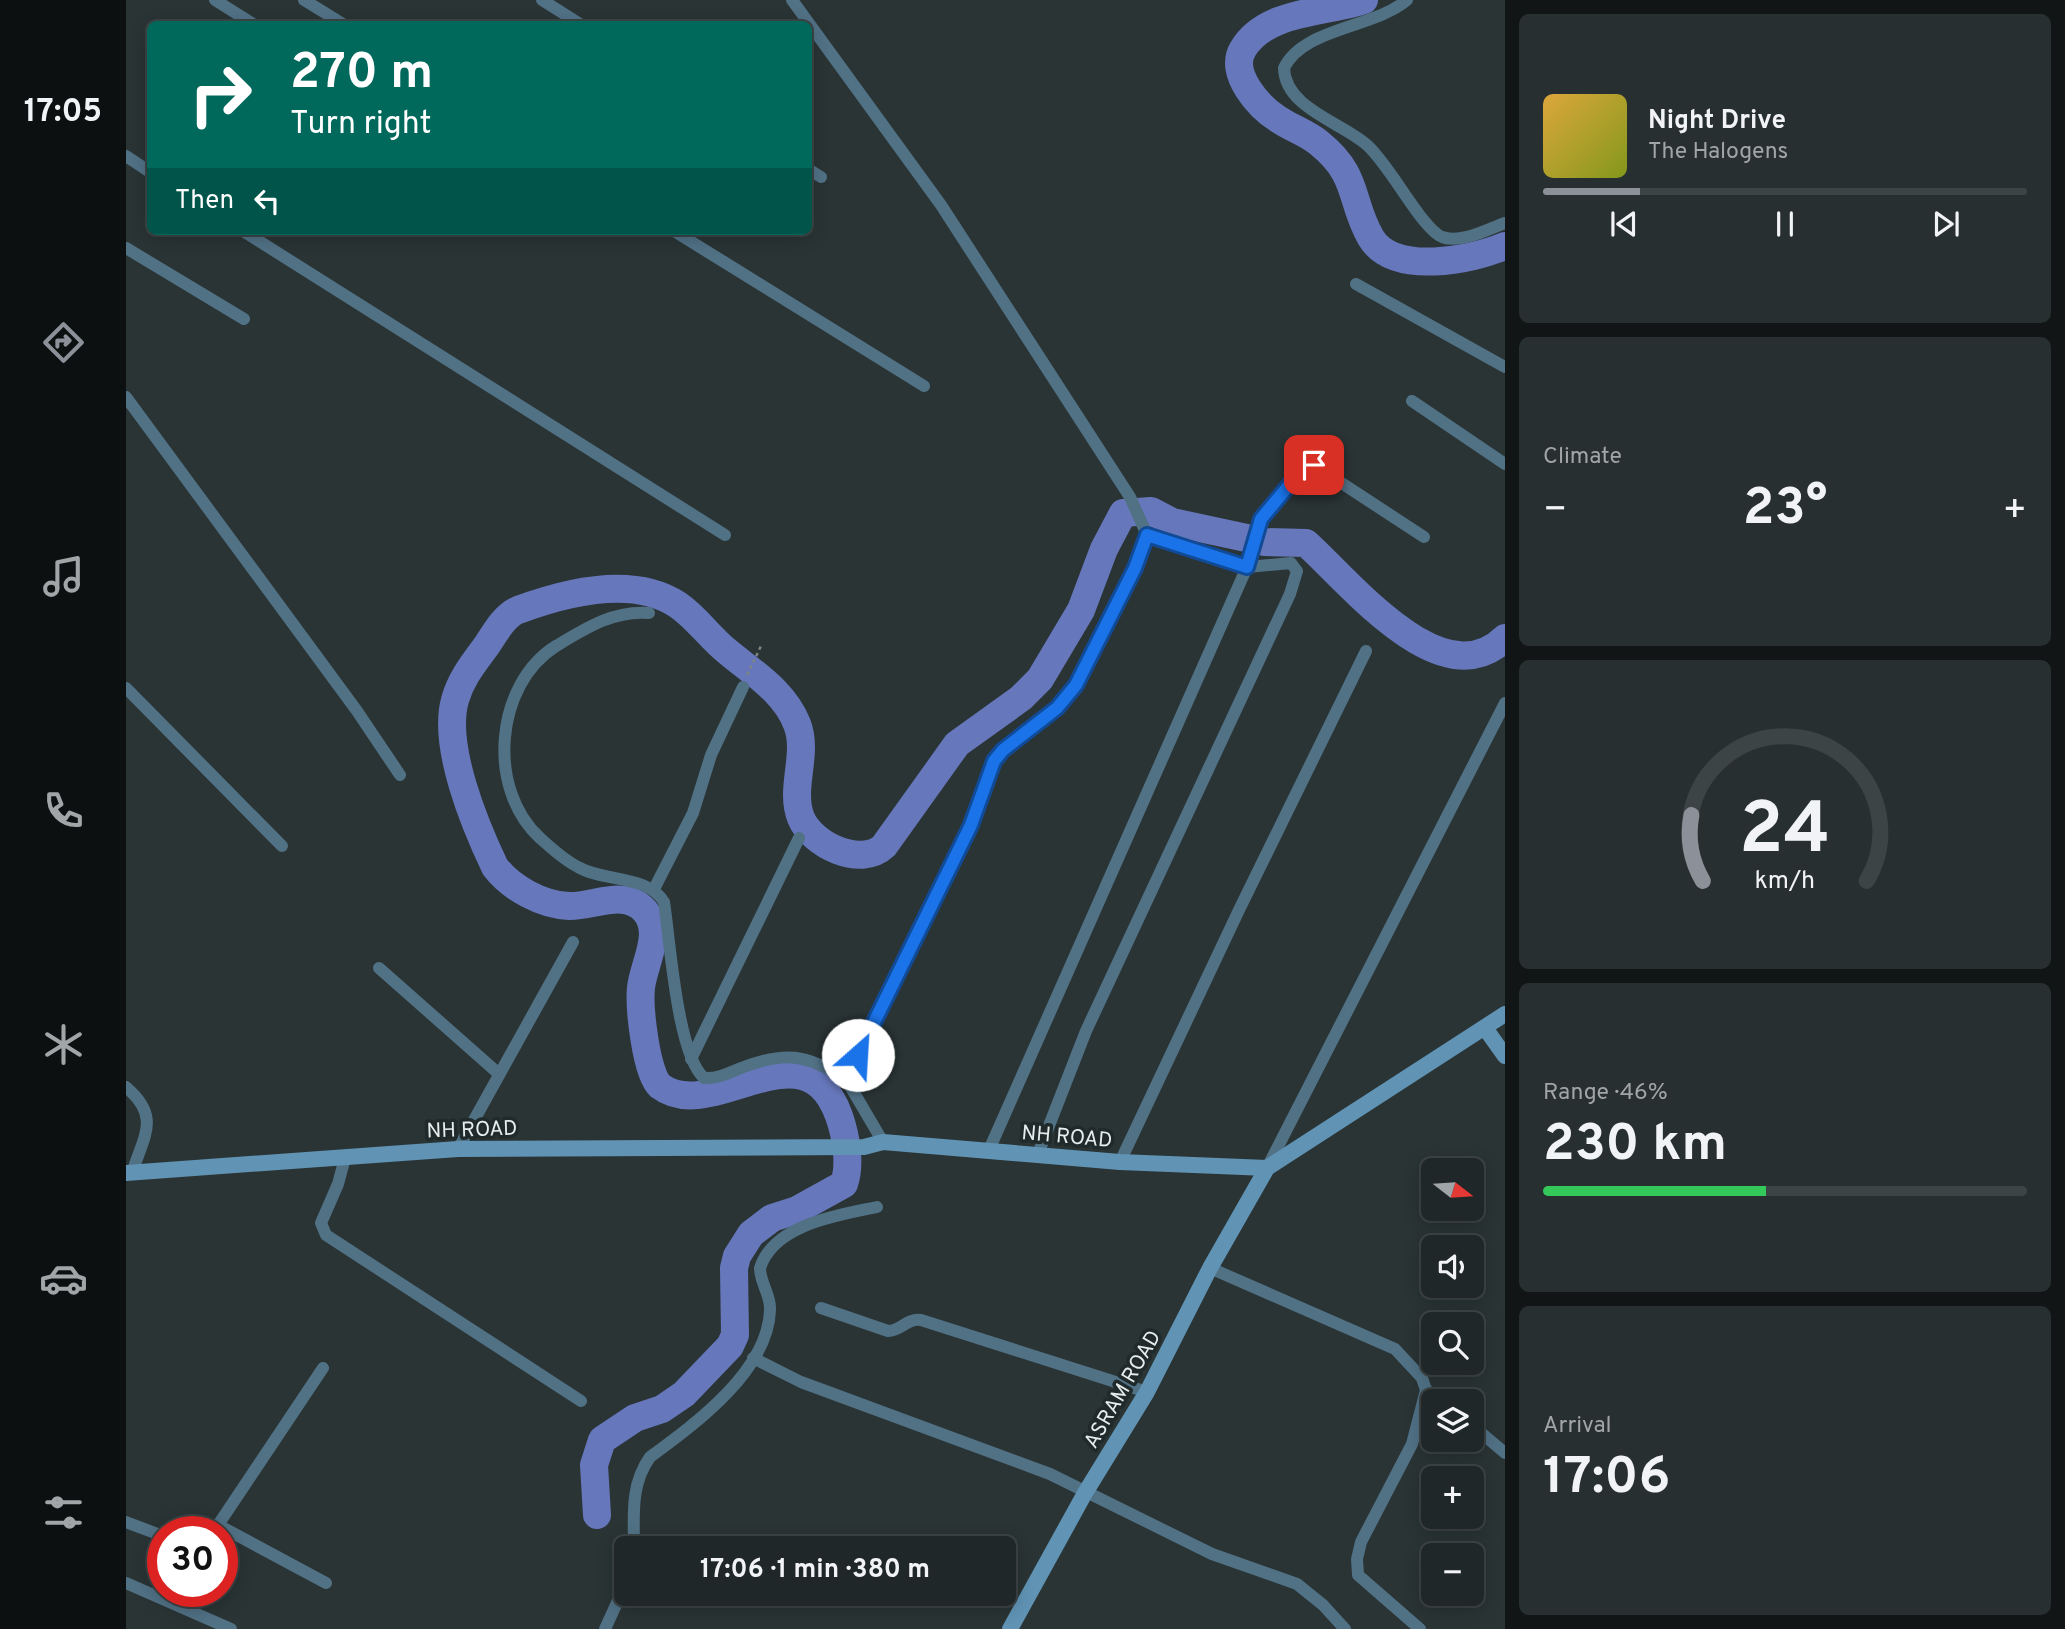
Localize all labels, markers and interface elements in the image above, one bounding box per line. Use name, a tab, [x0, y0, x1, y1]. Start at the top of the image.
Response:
text: 270 m	[290, 44, 433, 106]
icon: right	[175, 49, 266, 140]
text: 17:05	[24, 93, 102, 133]
text: Turn right	[290, 105, 432, 145]
text: Night Drive	[1648, 105, 1786, 138]
text: The Halogens	[1648, 138, 1788, 167]
icon: left	[248, 182, 286, 220]
text: Then	[175, 185, 234, 218]
icon: previous	[1605, 205, 1643, 243]
icon: pause	[1766, 205, 1804, 243]
icon: next	[1927, 205, 1965, 243]
icon: directions	[39, 318, 88, 367]
pin	[1284, 435, 1344, 495]
text: Climate	[1543, 443, 1622, 472]
icon: arrive	[1295, 446, 1333, 484]
text: 23°	[1743, 477, 1827, 543]
text: −	[1543, 487, 1568, 536]
text: +	[2002, 487, 2027, 536]
icon: music	[39, 552, 88, 601]
icon: phone	[39, 786, 88, 835]
text: 24	[1739, 787, 1831, 879]
text: km/h	[1755, 865, 1815, 897]
position arrow	[821, 1018, 895, 1092]
icon: climate	[39, 1020, 88, 1069]
text: Range · 46%	[1543, 1079, 1668, 1108]
text: 230 km	[1543, 1113, 1727, 1179]
street label: NH ROAD	[426, 1115, 518, 1146]
street label: NH ROAD	[1020, 1120, 1113, 1155]
north arrow	[1421, 1158, 1484, 1222]
map controls	[1421, 1158, 1484, 1606]
button: sound	[1421, 1235, 1484, 1298]
icon: car	[39, 1254, 88, 1303]
button: search	[1421, 1312, 1484, 1375]
street label: ASRAM ROAD	[1079, 1326, 1168, 1454]
button: layers	[1421, 1389, 1484, 1452]
text: Arrival	[1543, 1412, 1612, 1441]
text: 17:06	[1543, 1446, 1670, 1512]
button: +	[1421, 1466, 1484, 1529]
icon: filters	[39, 1488, 88, 1537]
speed limit sign: 30	[147, 1516, 238, 1607]
button: −	[1421, 1543, 1484, 1606]
text: 17:06 · 1 min · 380 m	[700, 1554, 930, 1587]

